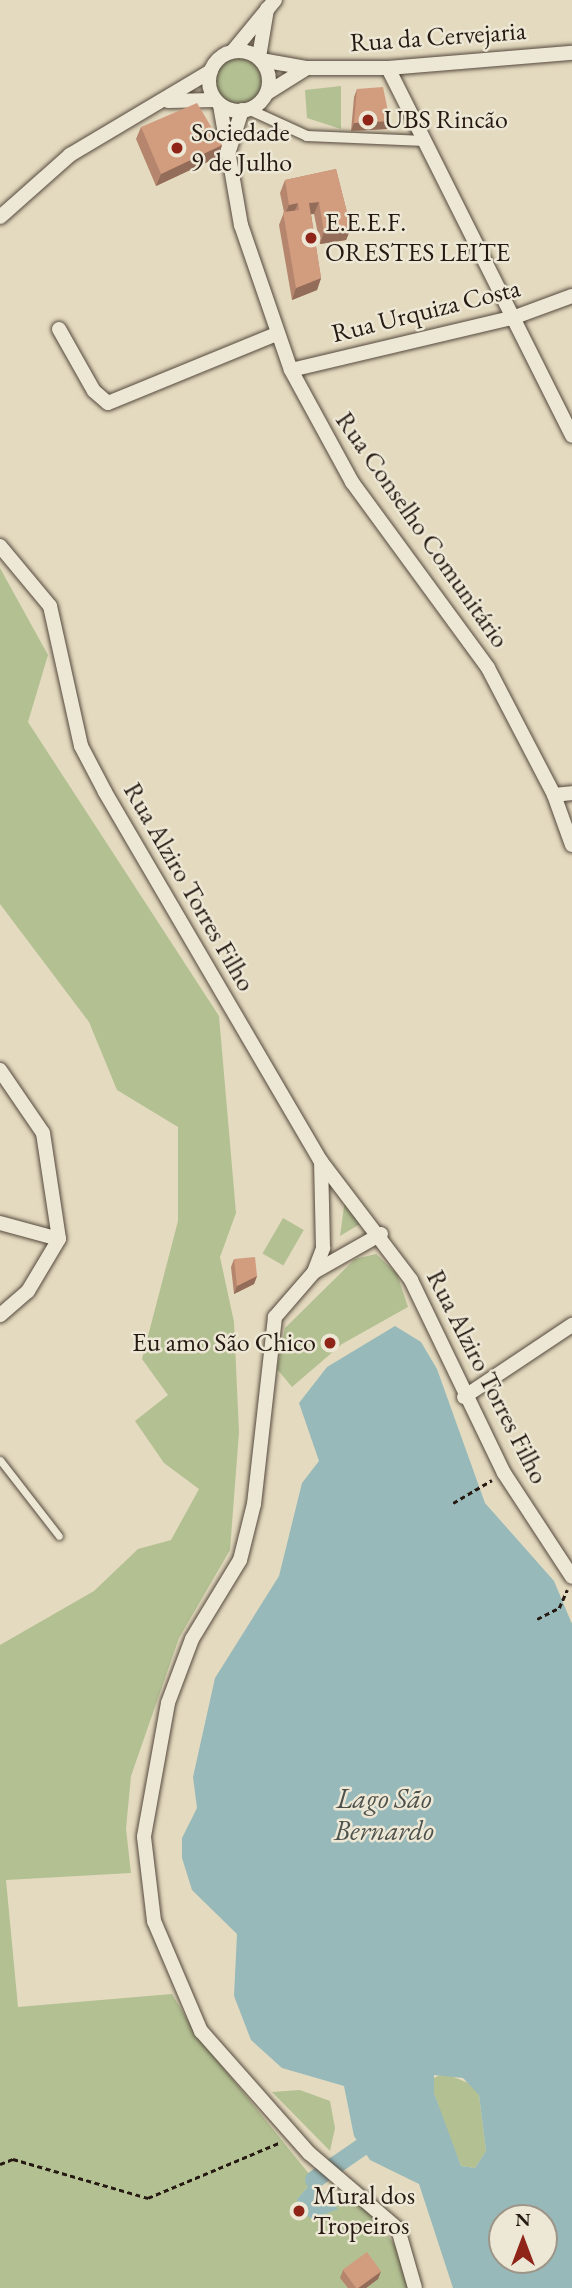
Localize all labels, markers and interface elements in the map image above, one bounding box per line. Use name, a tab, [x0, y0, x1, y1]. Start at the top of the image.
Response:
street label: Rua da Cervejaria	[349, 15, 527, 59]
place label: UBS Rincão	[384, 104, 508, 136]
marker: UBS Rincão	[358, 110, 378, 130]
place label: Sociedade 9 de Julho	[191, 117, 292, 178]
marker: Sociedade 9 de Julho	[169, 140, 185, 156]
place label: E.E.E.F. ORESTES LEITE	[325, 207, 510, 268]
marker: E.E.E.F. ORESTES LEITE	[303, 230, 319, 246]
street label: Rua Urquiza Costa	[329, 273, 523, 349]
street label: Rua Conselho Comunitário	[329, 406, 515, 654]
street label: Rua Alziro Torres Filho	[117, 777, 261, 997]
street label: Rua Alziro Torres Filho	[420, 1265, 554, 1489]
place label: Eu amo São Chico	[132, 1327, 316, 1359]
marker: Eu amo São Chico	[322, 1335, 338, 1351]
water label: Lago São Bernardo	[334, 1781, 434, 1847]
place label: Mural dos Tropeiros	[313, 2180, 415, 2242]
marker: Mural dos Tropeiros	[291, 2203, 307, 2219]
north arrow	[488, 2204, 558, 2274]
text: N	[515, 2207, 531, 2232]

